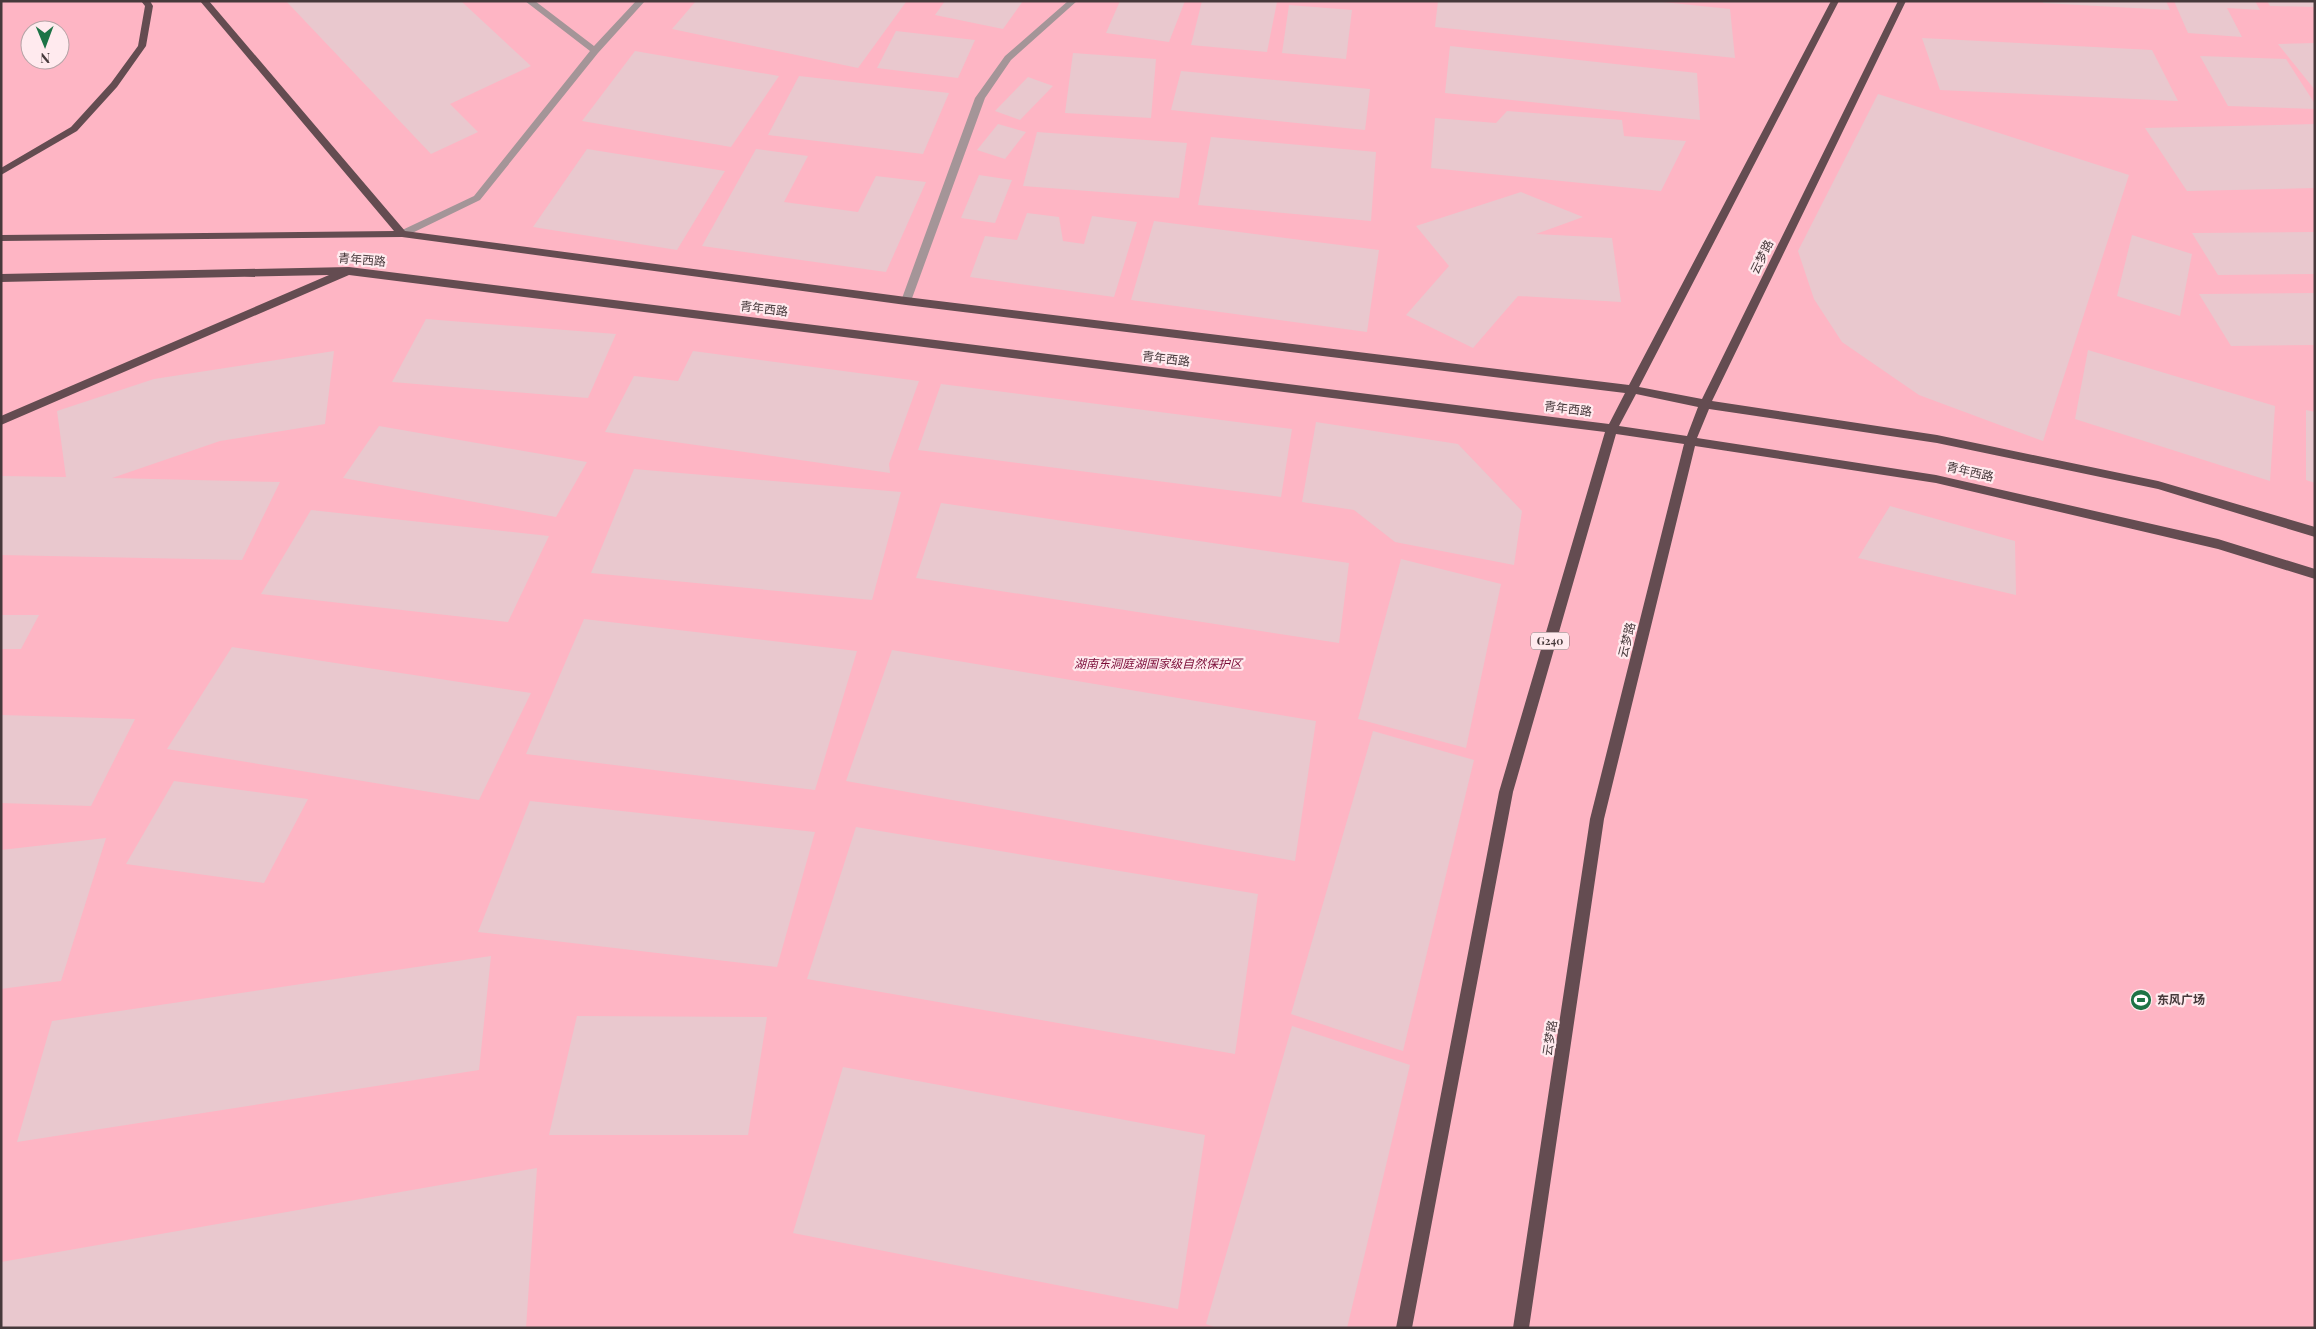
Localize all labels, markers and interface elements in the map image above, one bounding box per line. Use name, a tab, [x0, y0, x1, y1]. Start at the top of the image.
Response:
north arrow	[20, 20, 70, 70]
text: N	[40, 49, 50, 68]
street label: 云梦路	[1746, 237, 1776, 276]
street label: 青年西路	[337, 249, 387, 269]
street label: 青年西路	[739, 297, 789, 319]
street label: 青年西路	[1141, 347, 1191, 369]
street label: 青年西路	[1543, 397, 1593, 419]
street label: 青年西路	[1945, 458, 1995, 484]
street label: 云梦路	[1614, 620, 1638, 659]
road number: G240	[1531, 632, 1569, 649]
park label: 湖南东洞庭湖国家级自然保护区	[1074, 655, 1244, 671]
sports icon: 东风广场	[2129, 988, 2153, 1012]
place label: 东风广场	[2157, 991, 2205, 1007]
street label: 云梦路	[1538, 1019, 1560, 1057]

